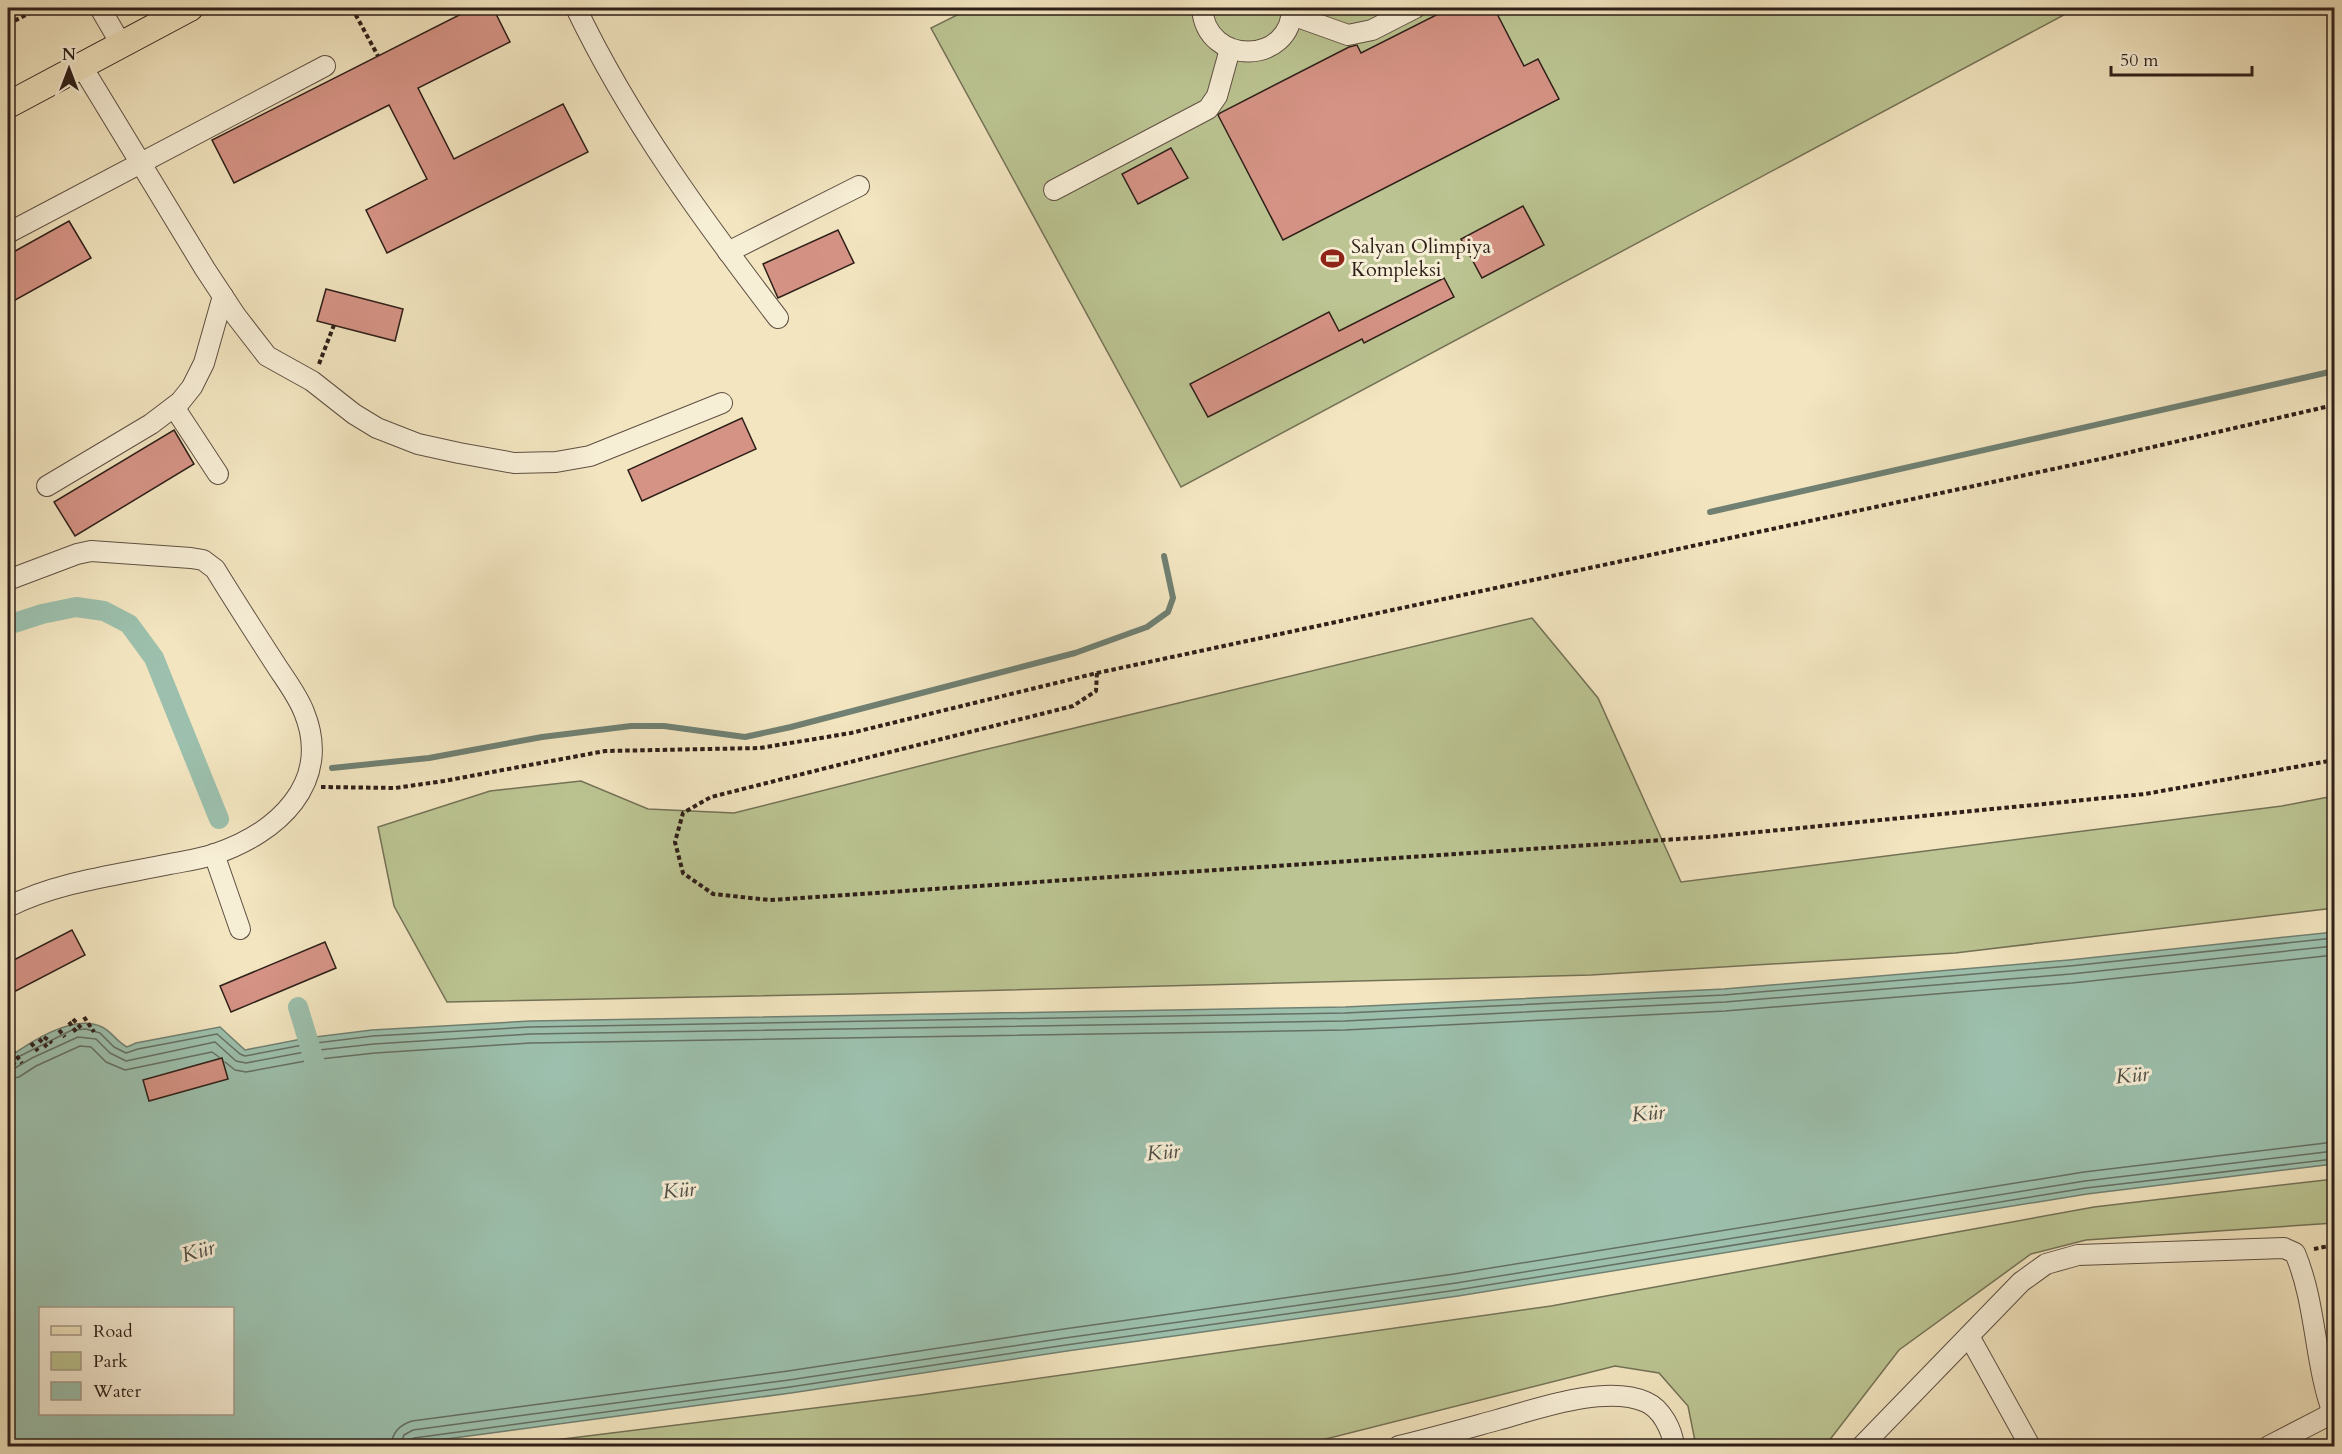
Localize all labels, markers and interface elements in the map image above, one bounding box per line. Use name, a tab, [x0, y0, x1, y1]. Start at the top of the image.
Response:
north arrow	[39, 39, 99, 99]
scale bar	[2111, 39, 2252, 77]
text: N	[62, 44, 76, 66]
text: 50 m	[2120, 48, 2159, 73]
place label: Salyan Olimpiya Kompleksi	[1351, 233, 1491, 283]
sports icon: Salyan Olimpiya Kompleksi	[1320, 245, 1346, 271]
water label: Kür	[2114, 1059, 2151, 1091]
water label: Kür	[1630, 1097, 1667, 1129]
water label: Kür	[1145, 1136, 1182, 1168]
water label: Kür	[661, 1174, 698, 1206]
water label: Kür	[178, 1233, 219, 1270]
legend	[39, 1307, 234, 1415]
text: Road	[93, 1319, 133, 1344]
text: Park	[93, 1349, 128, 1374]
text: Water	[92, 1379, 142, 1404]

